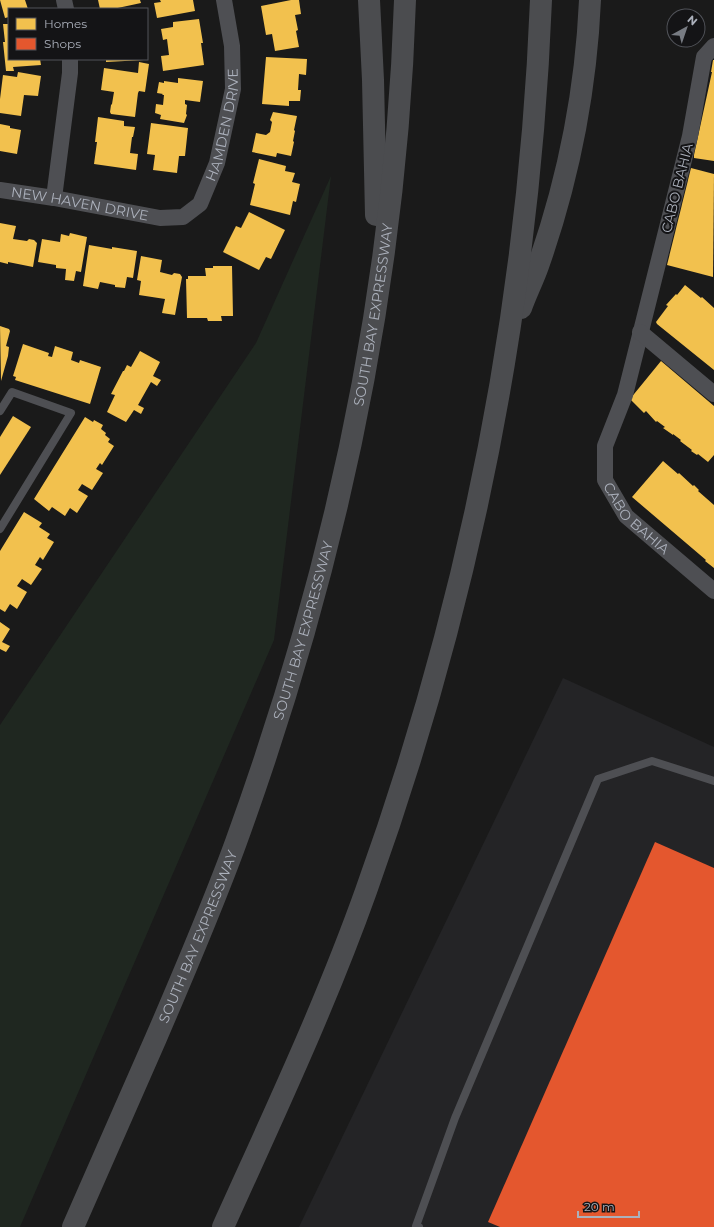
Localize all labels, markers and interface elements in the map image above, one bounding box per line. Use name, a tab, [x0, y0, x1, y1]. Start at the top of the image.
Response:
legend	[8, 8, 148, 60]
north arrow	[666, 8, 706, 48]
text: N	[685, 12, 700, 29]
text: Homes	[44, 16, 87, 31]
text: Shops	[44, 36, 81, 51]
street label: HAMDEN DRIVE	[201, 68, 242, 184]
street label: CABO BAHIA	[657, 140, 697, 235]
street label: NEW HAVEN DRIVE	[10, 183, 150, 225]
street label: SOUTH BAY EXPRESSWAY	[349, 222, 396, 408]
street label: CABO BAHIA	[599, 479, 674, 559]
street label: SOUTH BAY EXPRESSWAY	[269, 539, 337, 722]
street label: SOUTH BAY EXPRESSWAY	[154, 848, 241, 1026]
scale bar	[578, 1193, 639, 1219]
text: 20 m	[584, 1199, 615, 1214]

